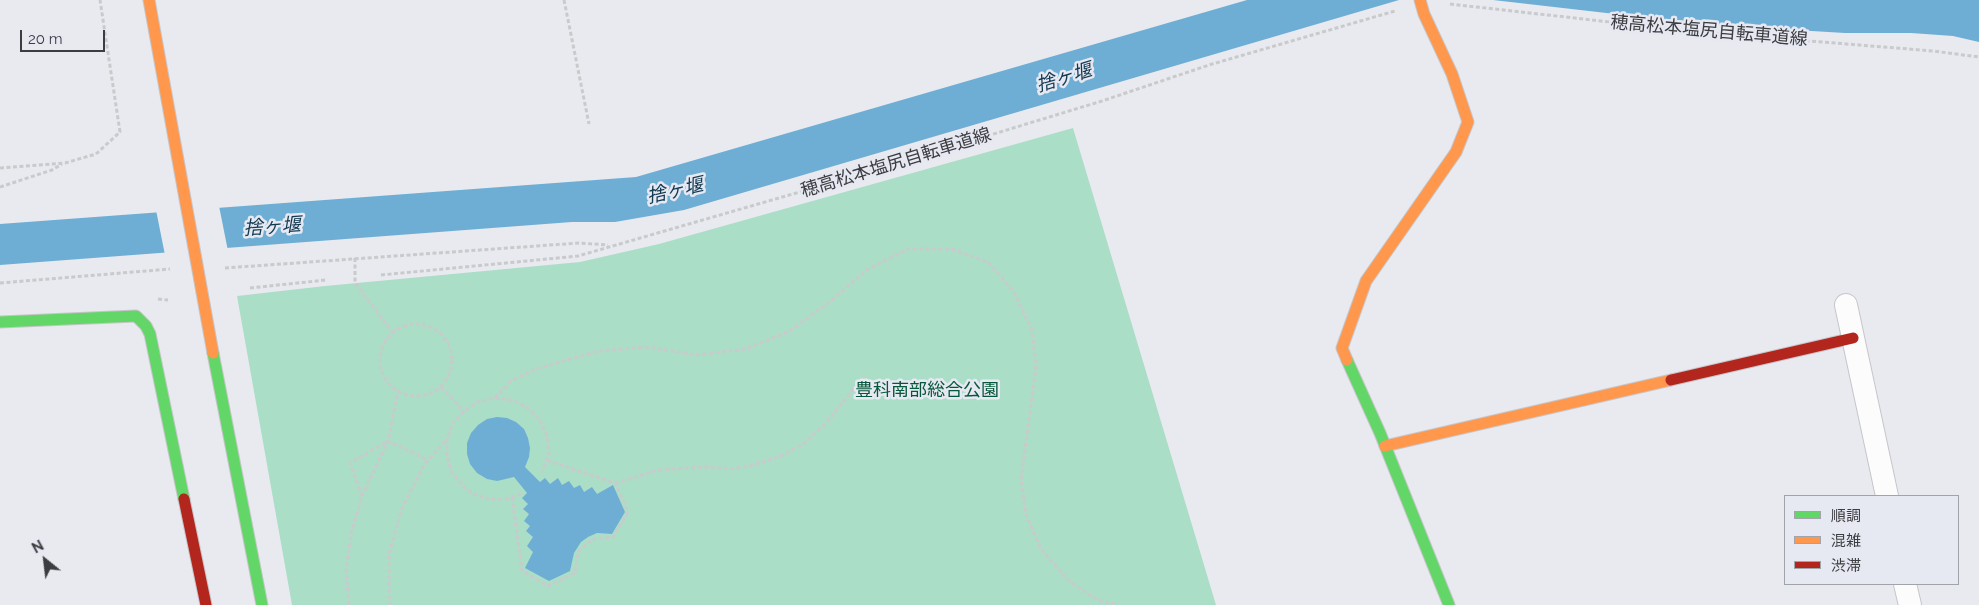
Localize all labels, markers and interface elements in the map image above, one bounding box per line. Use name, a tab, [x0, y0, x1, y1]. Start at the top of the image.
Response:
street label: 穂高松本塩尻自転車道線	[1609, 12, 1809, 50]
scale bar	[22, 20, 108, 52]
text: 20 m	[28, 30, 63, 48]
water label: 捨ヶ堰	[1033, 59, 1095, 97]
street label: 穂高松本塩尻自転車道線	[798, 124, 994, 202]
water label: 捨ヶ堰	[645, 173, 705, 209]
water label: 捨ヶ堰	[243, 214, 301, 240]
park label: 豊科南部総合公園	[855, 380, 999, 402]
legend	[1784, 495, 1959, 585]
text: 順調	[1831, 507, 1861, 525]
text: 混雑	[1831, 532, 1861, 550]
north arrow	[20, 535, 70, 585]
text: N	[29, 537, 46, 556]
text: 渋滞	[1831, 557, 1861, 575]

